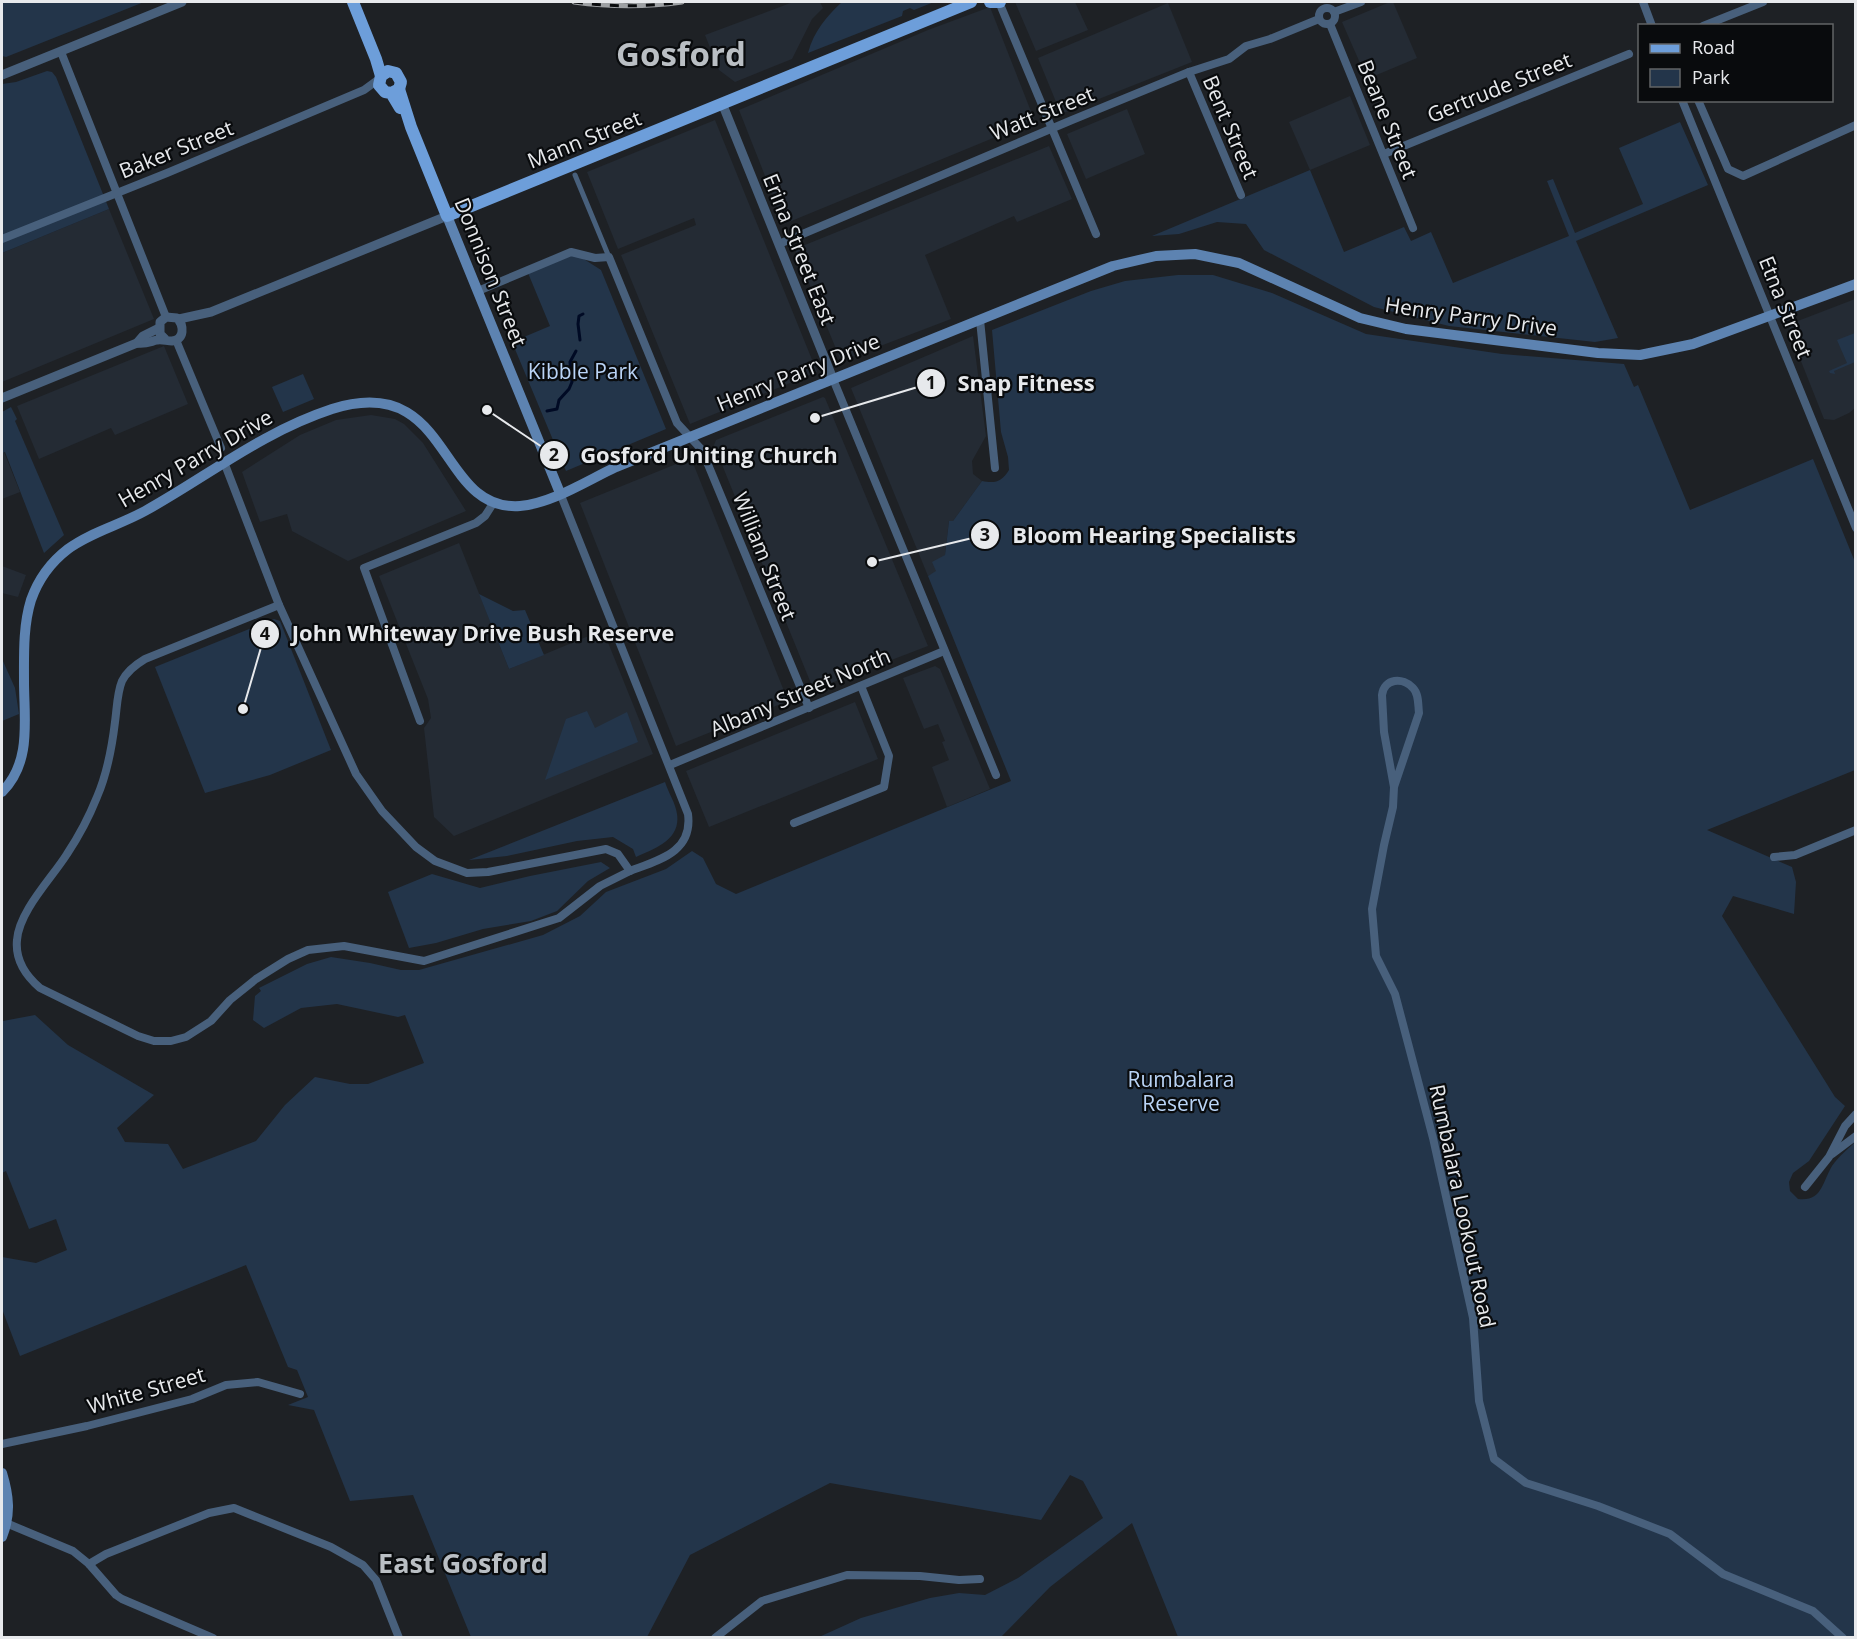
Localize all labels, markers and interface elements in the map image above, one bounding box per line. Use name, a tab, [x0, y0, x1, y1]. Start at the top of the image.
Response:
legend	[1638, 24, 1833, 102]
district label: Gosford	[616, 31, 746, 76]
text: Road	[1692, 35, 1735, 59]
street label: Gertrude Street	[1423, 45, 1575, 129]
street label: Beane Street	[1351, 55, 1425, 183]
text: Park	[1692, 65, 1730, 89]
street label: Bent Street	[1197, 71, 1265, 183]
street label: Watt Street	[986, 79, 1098, 147]
street label: Mann Street	[523, 103, 645, 175]
street label: Baker Street	[115, 113, 237, 185]
street label: Erina Street East	[757, 169, 843, 329]
street label: Donnison Street	[448, 193, 534, 351]
street label: Etna Street	[1753, 252, 1819, 362]
street label: Henry Parry Drive	[1383, 290, 1559, 342]
street label: Henry Parry Drive	[712, 327, 884, 417]
park label: Kibble Park	[528, 357, 638, 385]
callout: Snap Fitness	[916, 363, 1107, 403]
text: Snap Fitness	[957, 367, 1095, 397]
text: 1	[926, 370, 936, 394]
street label: Henry Parry Drive	[113, 402, 277, 514]
callout: Gosford Uniting Church	[539, 435, 850, 475]
text: Gosford Uniting Church	[580, 439, 838, 469]
text: 2	[549, 442, 559, 466]
street label: William Street	[727, 488, 803, 624]
callout: Bloom Hearing Specialists	[970, 515, 1308, 555]
text: Bloom Hearing Specialists	[1012, 519, 1296, 549]
text: 3	[980, 522, 990, 546]
callout: John Whiteway Drive Bush Reserve	[250, 614, 687, 654]
text: John Whiteway Drive Bush Reserve	[290, 617, 674, 647]
text: 4	[260, 621, 270, 645]
street label: Albany Street North	[705, 641, 895, 743]
park label: Rumbalara Reserve	[1127, 1065, 1235, 1117]
street label: Rumbalara Lookout Road	[1423, 1082, 1503, 1330]
street label: White Street	[84, 1360, 208, 1420]
district label: East Gosford	[378, 1544, 548, 1581]

